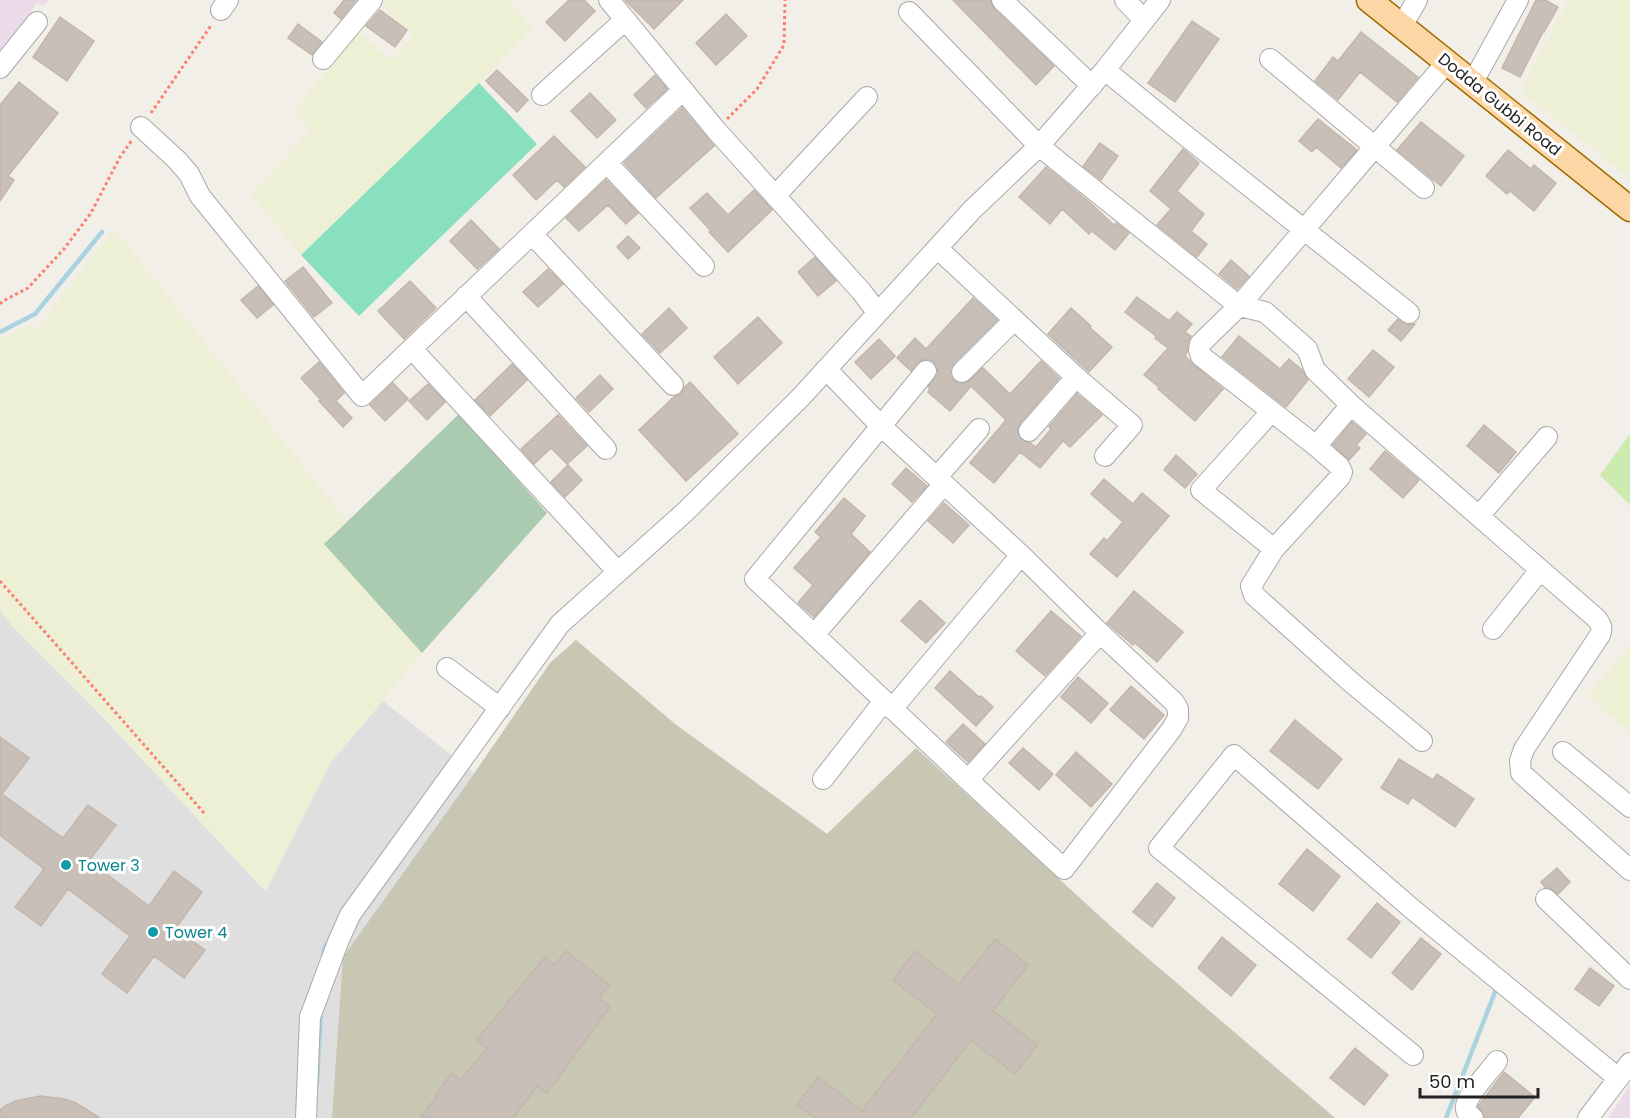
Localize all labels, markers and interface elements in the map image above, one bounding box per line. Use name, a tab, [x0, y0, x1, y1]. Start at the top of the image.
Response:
street label: Dodda Gubbi Road	[1433, 47, 1566, 161]
place label: Tower 3	[78, 854, 140, 877]
marker: Tower 3	[59, 858, 73, 872]
place label: Tower 4	[165, 921, 227, 944]
marker: Tower 4	[146, 925, 160, 939]
scale bar	[1420, 1061, 1538, 1099]
text: 50 m	[1429, 1069, 1475, 1094]

